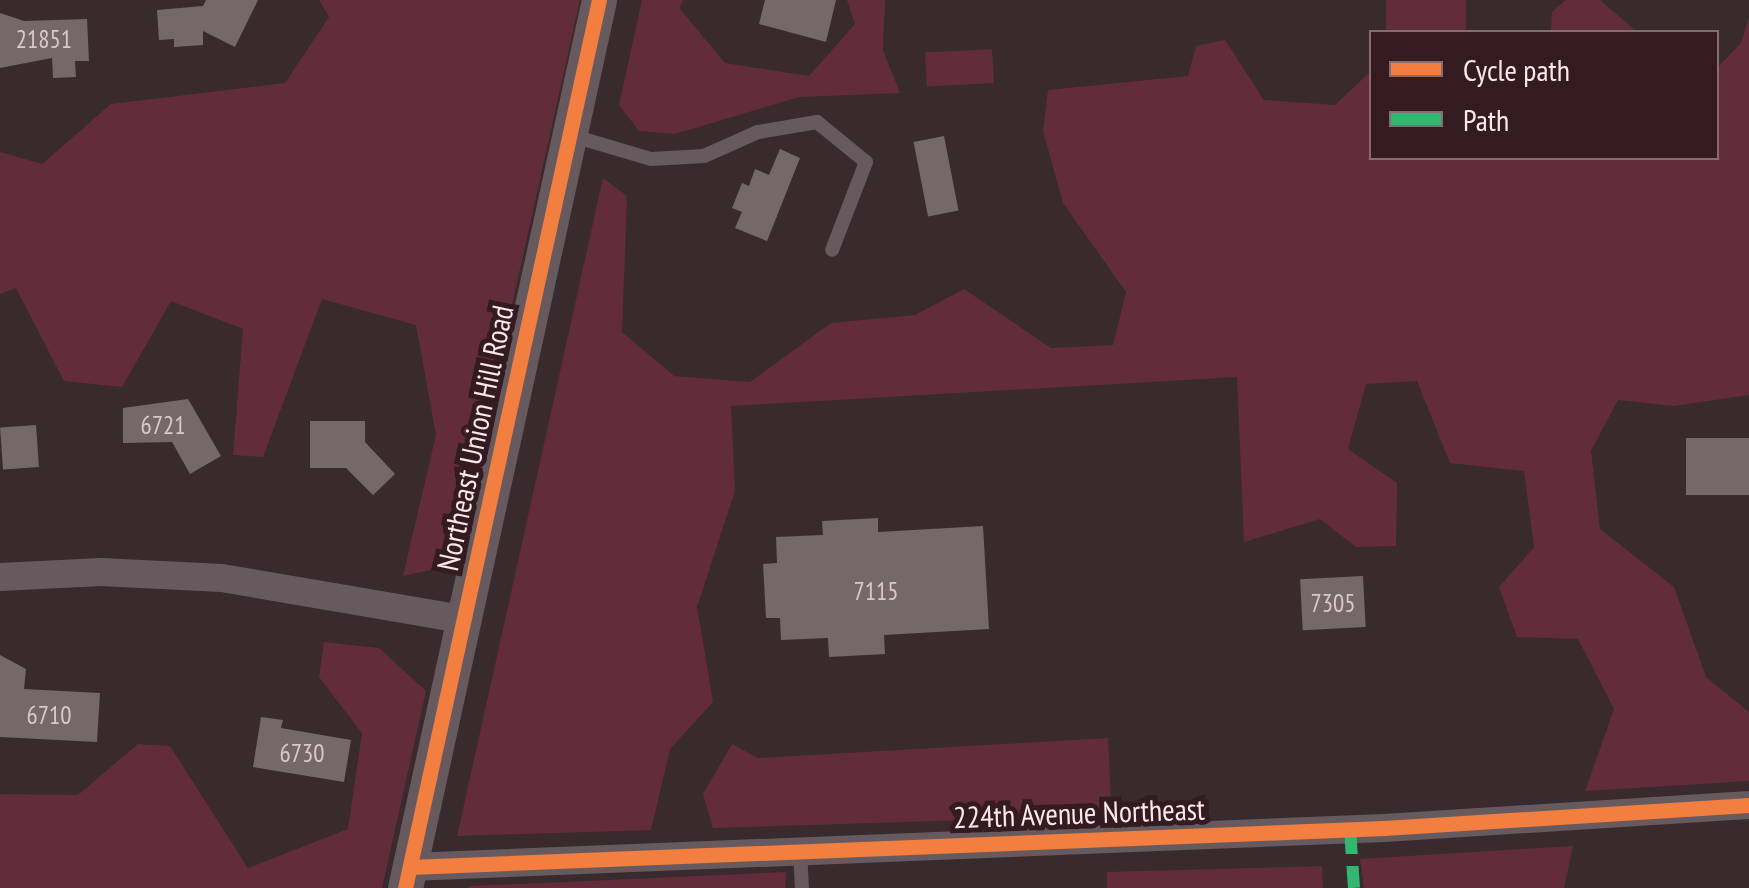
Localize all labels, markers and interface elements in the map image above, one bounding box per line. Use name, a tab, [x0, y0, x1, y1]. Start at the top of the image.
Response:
house number: 21851	[16, 24, 72, 54]
legend	[1369, 30, 1719, 160]
text: Cycle path	[1463, 50, 1570, 89]
text: Path	[1463, 100, 1509, 139]
street label: Northeast Union Hill Road	[429, 302, 521, 574]
house number: 6721	[141, 410, 185, 440]
house number: 7115	[854, 576, 898, 606]
house number: 7305	[1311, 588, 1355, 618]
house number: 6710	[27, 700, 71, 730]
house number: 6730	[280, 738, 324, 768]
street label: 224th Avenue Northeast	[952, 791, 1206, 835]

